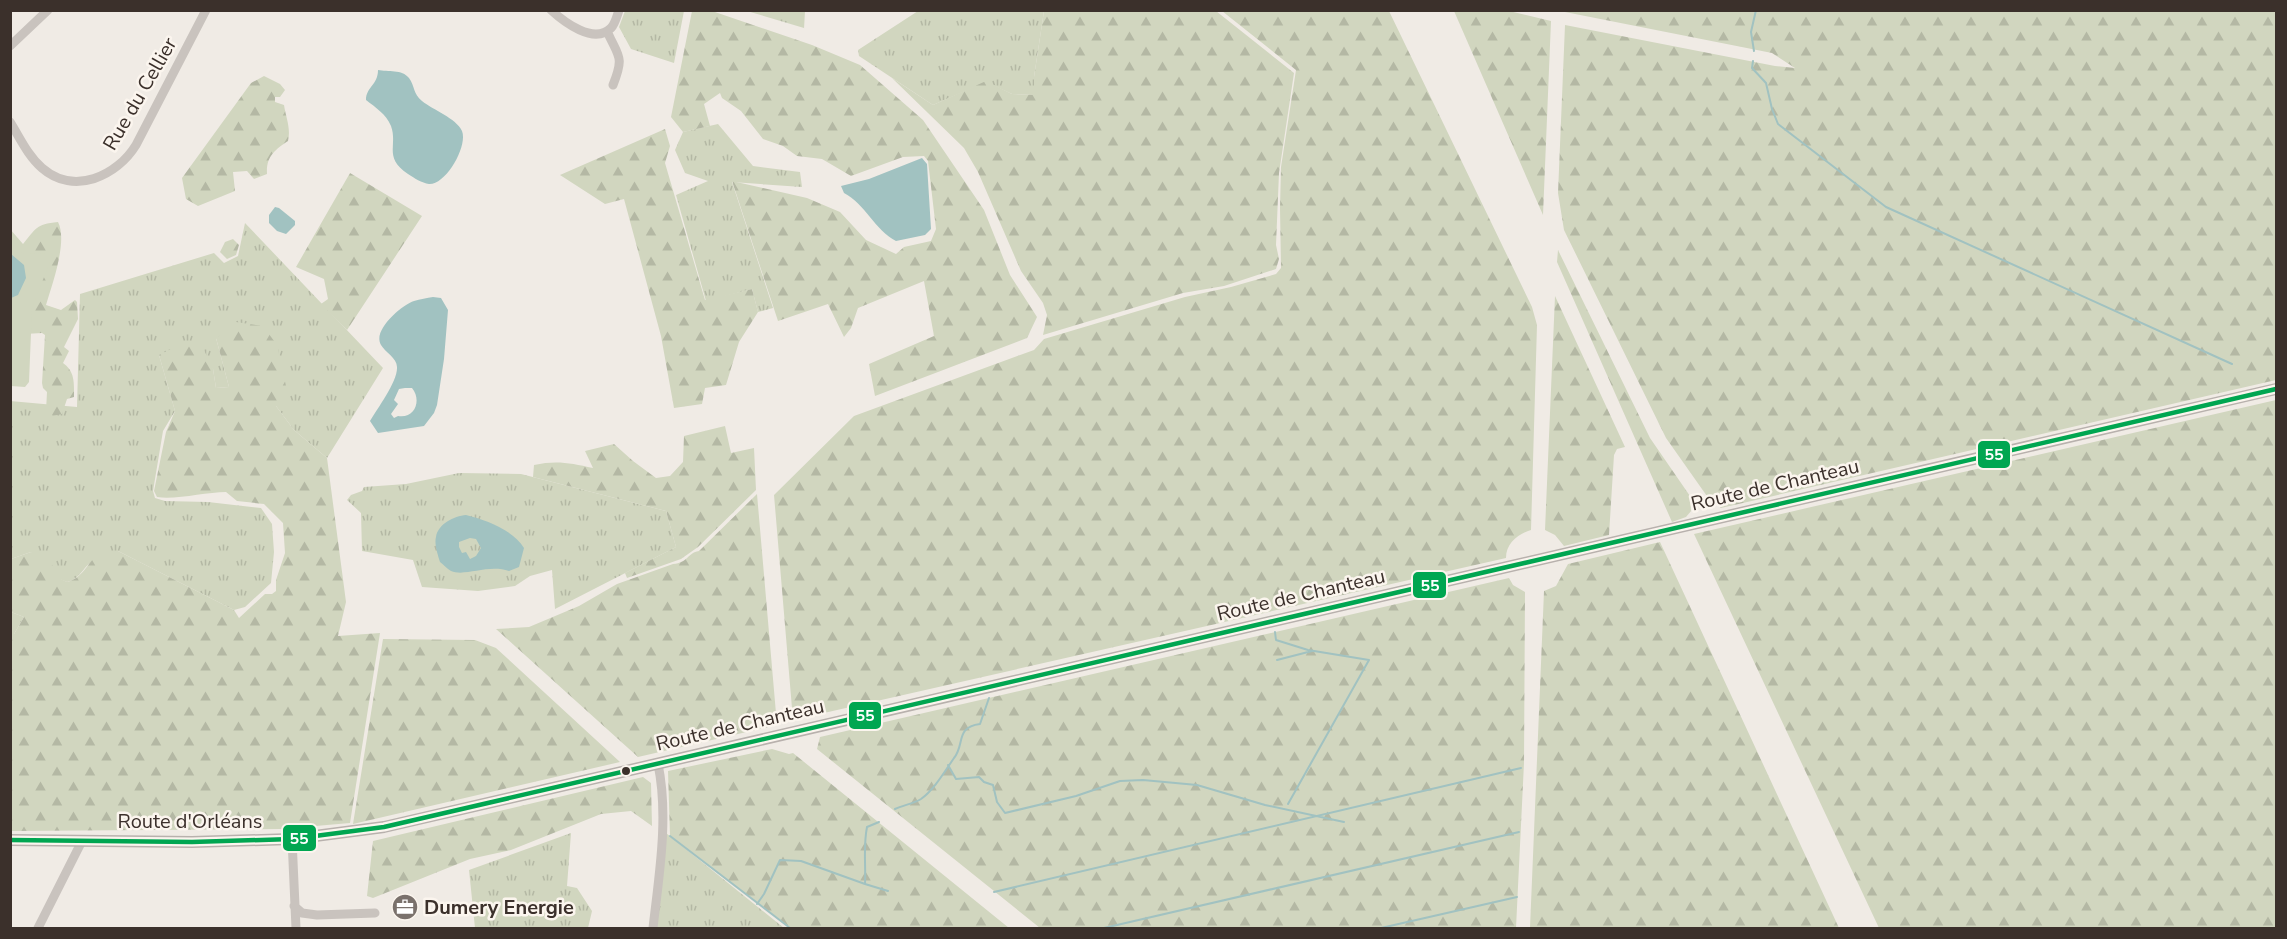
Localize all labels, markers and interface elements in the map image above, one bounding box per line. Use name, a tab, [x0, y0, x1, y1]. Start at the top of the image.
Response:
street label: Rue du Cellier	[97, 33, 183, 155]
line badge: 55	[1977, 440, 2011, 469]
text: 55	[1984, 444, 2004, 466]
street label: Route de Chanteau	[1688, 453, 1862, 517]
street label: Route de Chanteau	[1214, 563, 1388, 627]
line badge: 55	[1412, 571, 1447, 599]
text: 55	[1420, 575, 1440, 597]
street label: Route de Chanteau	[653, 693, 827, 757]
line badge: 55	[848, 701, 882, 730]
text: 55	[855, 705, 875, 727]
unlabelled marker	[620, 765, 632, 777]
street label: Route d'Orléans	[118, 808, 262, 835]
line badge: 55	[282, 824, 317, 852]
text: 55	[289, 828, 309, 850]
office icon: Dumery Energie	[390, 892, 420, 922]
place label: Dumery Energie	[424, 894, 574, 921]

